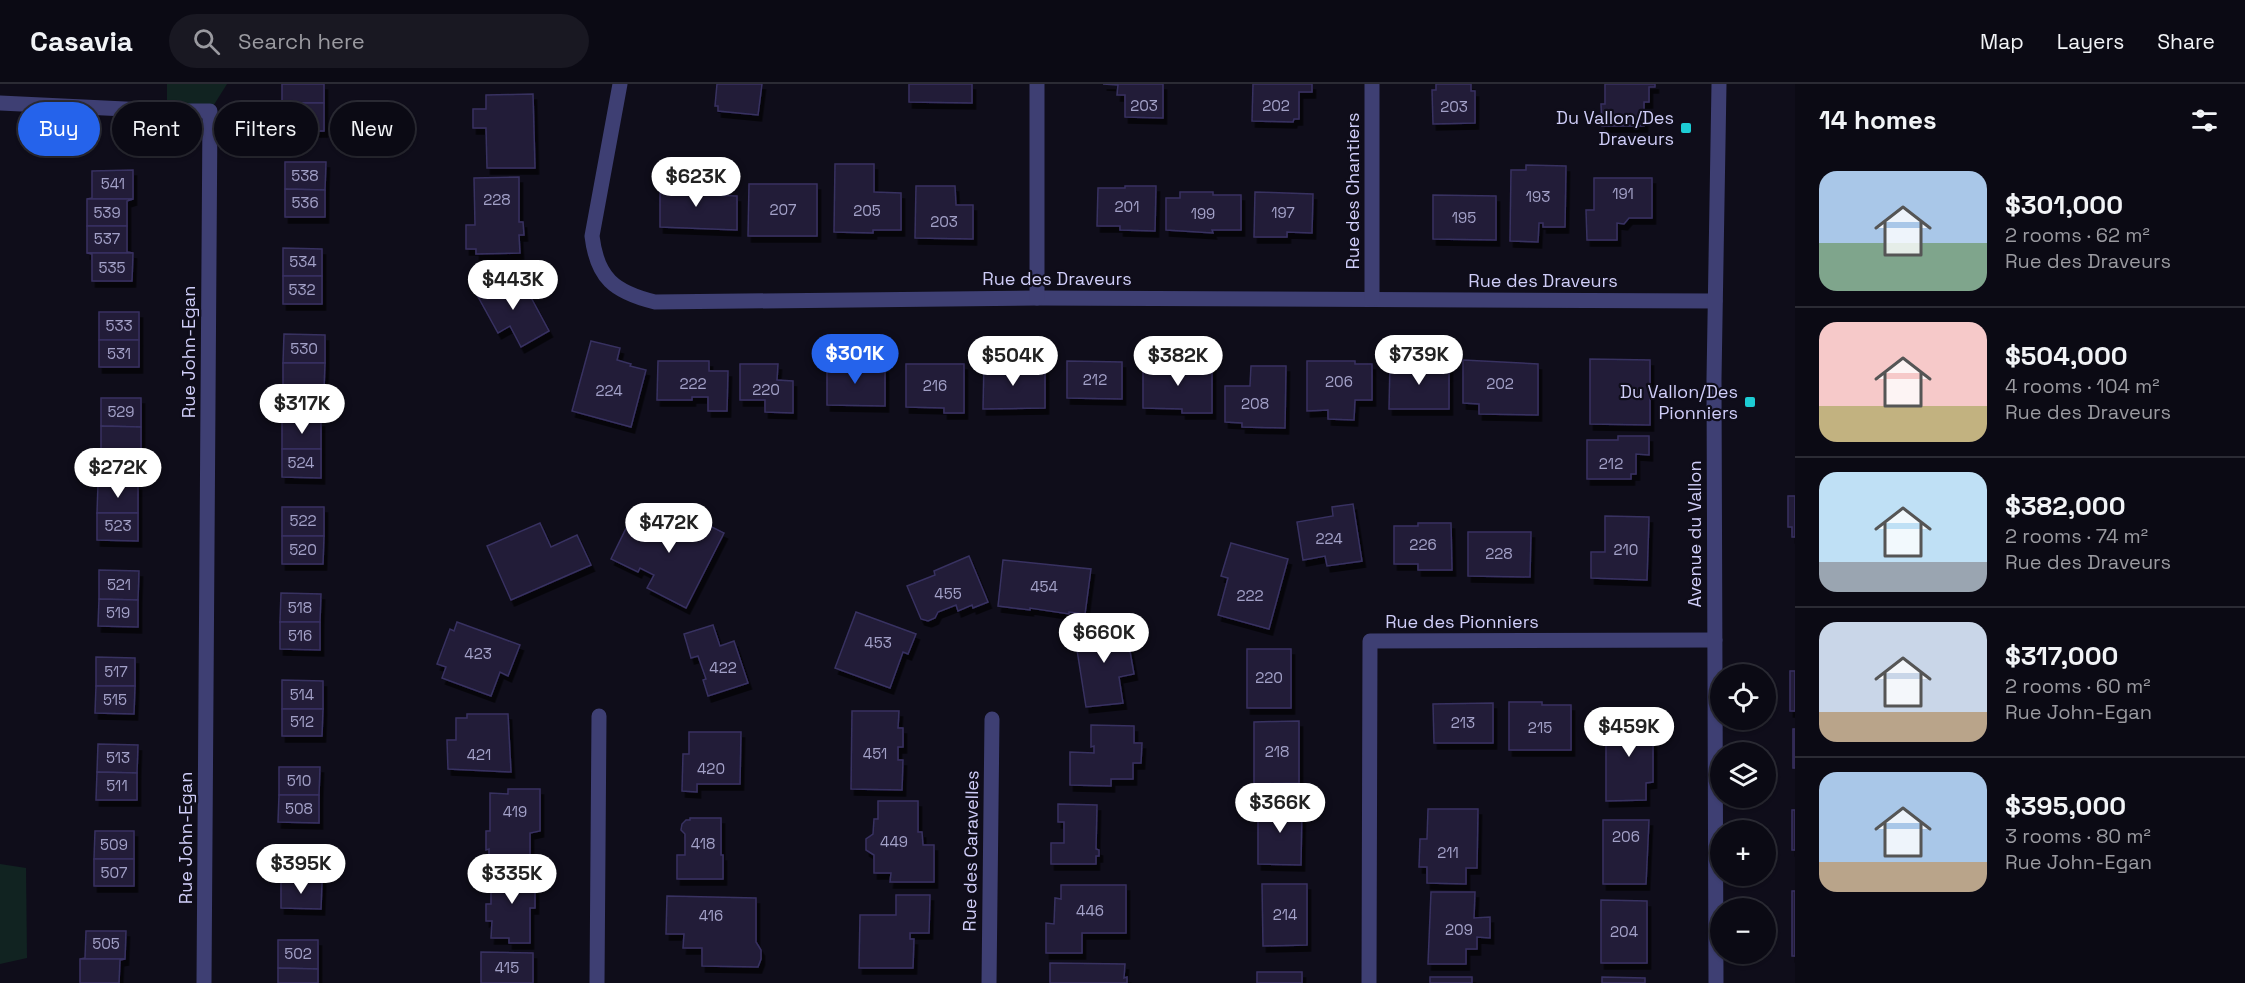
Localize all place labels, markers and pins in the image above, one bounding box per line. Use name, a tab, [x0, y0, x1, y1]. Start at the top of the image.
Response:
place label: Du Vallon/Des Draveurs	[1556, 106, 1674, 150]
marker: Du Vallon/Des Draveurs	[1679, 121, 1693, 135]
pin: $623K	[654, 157, 738, 208]
pin: $443K	[471, 260, 555, 311]
pin: $301K	[813, 334, 897, 385]
pin: $739K	[1377, 335, 1461, 386]
pin: $504K	[971, 336, 1055, 387]
pin: $382K	[1136, 336, 1220, 387]
place label: Du Vallon/Des Pionniers	[1620, 380, 1738, 424]
pin: $317K	[260, 384, 344, 435]
marker: Du Vallon/Des Pionniers	[1743, 395, 1757, 409]
pin: $272K	[76, 448, 160, 499]
pin: $472K	[627, 503, 711, 554]
pin: $660K	[1062, 613, 1146, 664]
pin: $459K	[1587, 707, 1671, 758]
pin: $366K	[1238, 783, 1322, 834]
pin: $395K	[259, 844, 343, 895]
pin: $335K	[470, 854, 554, 905]

